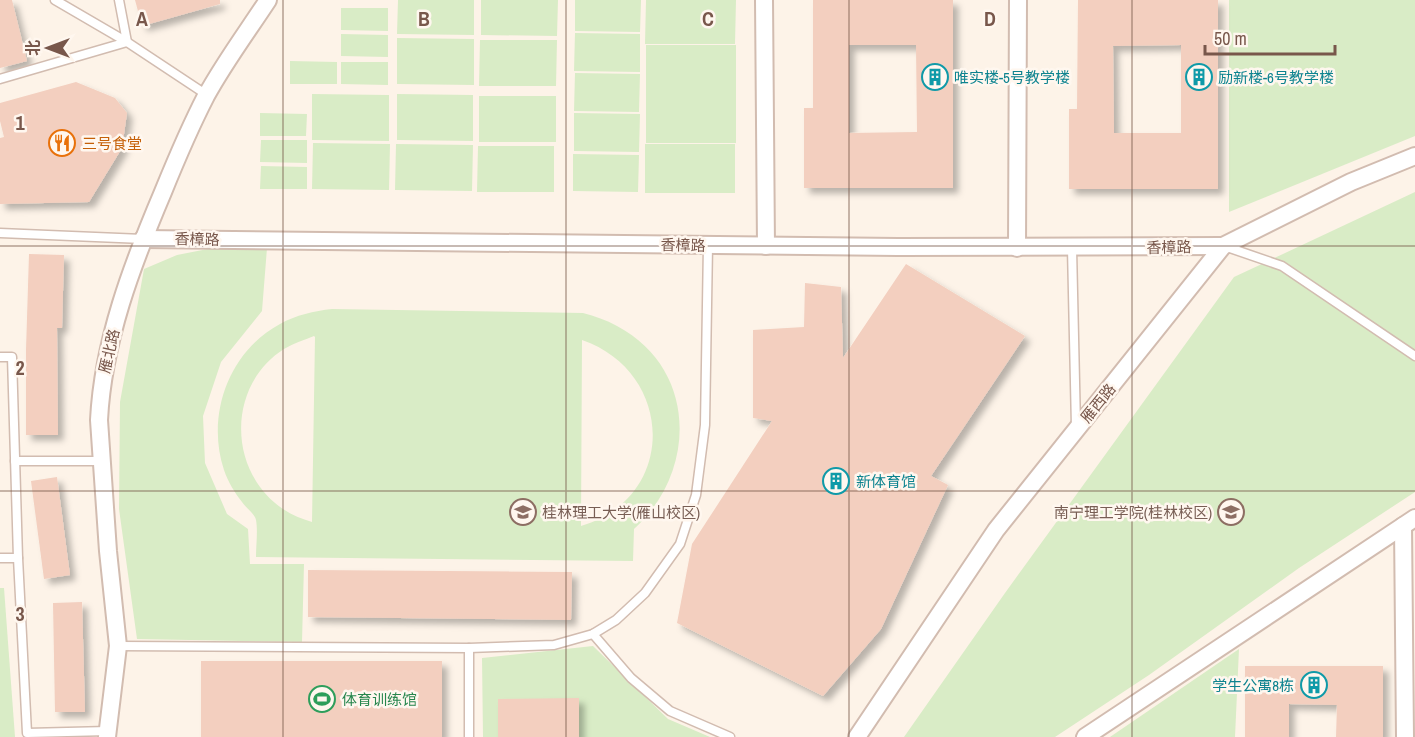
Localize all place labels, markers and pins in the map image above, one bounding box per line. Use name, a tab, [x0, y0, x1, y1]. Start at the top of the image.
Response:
building icon: 唯实楼-5号教学楼	[920, 62, 950, 92]
building icon: 励新楼-6号教学楼	[1184, 62, 1214, 92]
place label: 唯实楼-5号教学楼	[954, 67, 1070, 88]
place label: 励新楼-6号教学楼	[1218, 67, 1334, 88]
restaurant icon: 三号食堂	[47, 128, 77, 158]
place label: 三号食堂	[82, 133, 142, 154]
building icon: 新体育馆	[821, 466, 851, 496]
place label: 新体育馆	[856, 471, 916, 492]
school or university icon: 桂林理工大学(雁山校区)	[508, 497, 538, 527]
school or university icon: 南宁理工学院(桂林校区)	[1216, 497, 1246, 527]
place label: 桂林理工大学(雁山校区)	[542, 502, 700, 523]
place label: 南宁理工学院(桂林校区)	[1054, 502, 1212, 523]
building icon: 学生公寓8栋	[1299, 670, 1329, 700]
place label: 学生公寓8栋	[1212, 675, 1294, 696]
sports icon: 体育训练馆	[307, 684, 337, 714]
place label: 体育训练馆	[342, 689, 417, 710]

